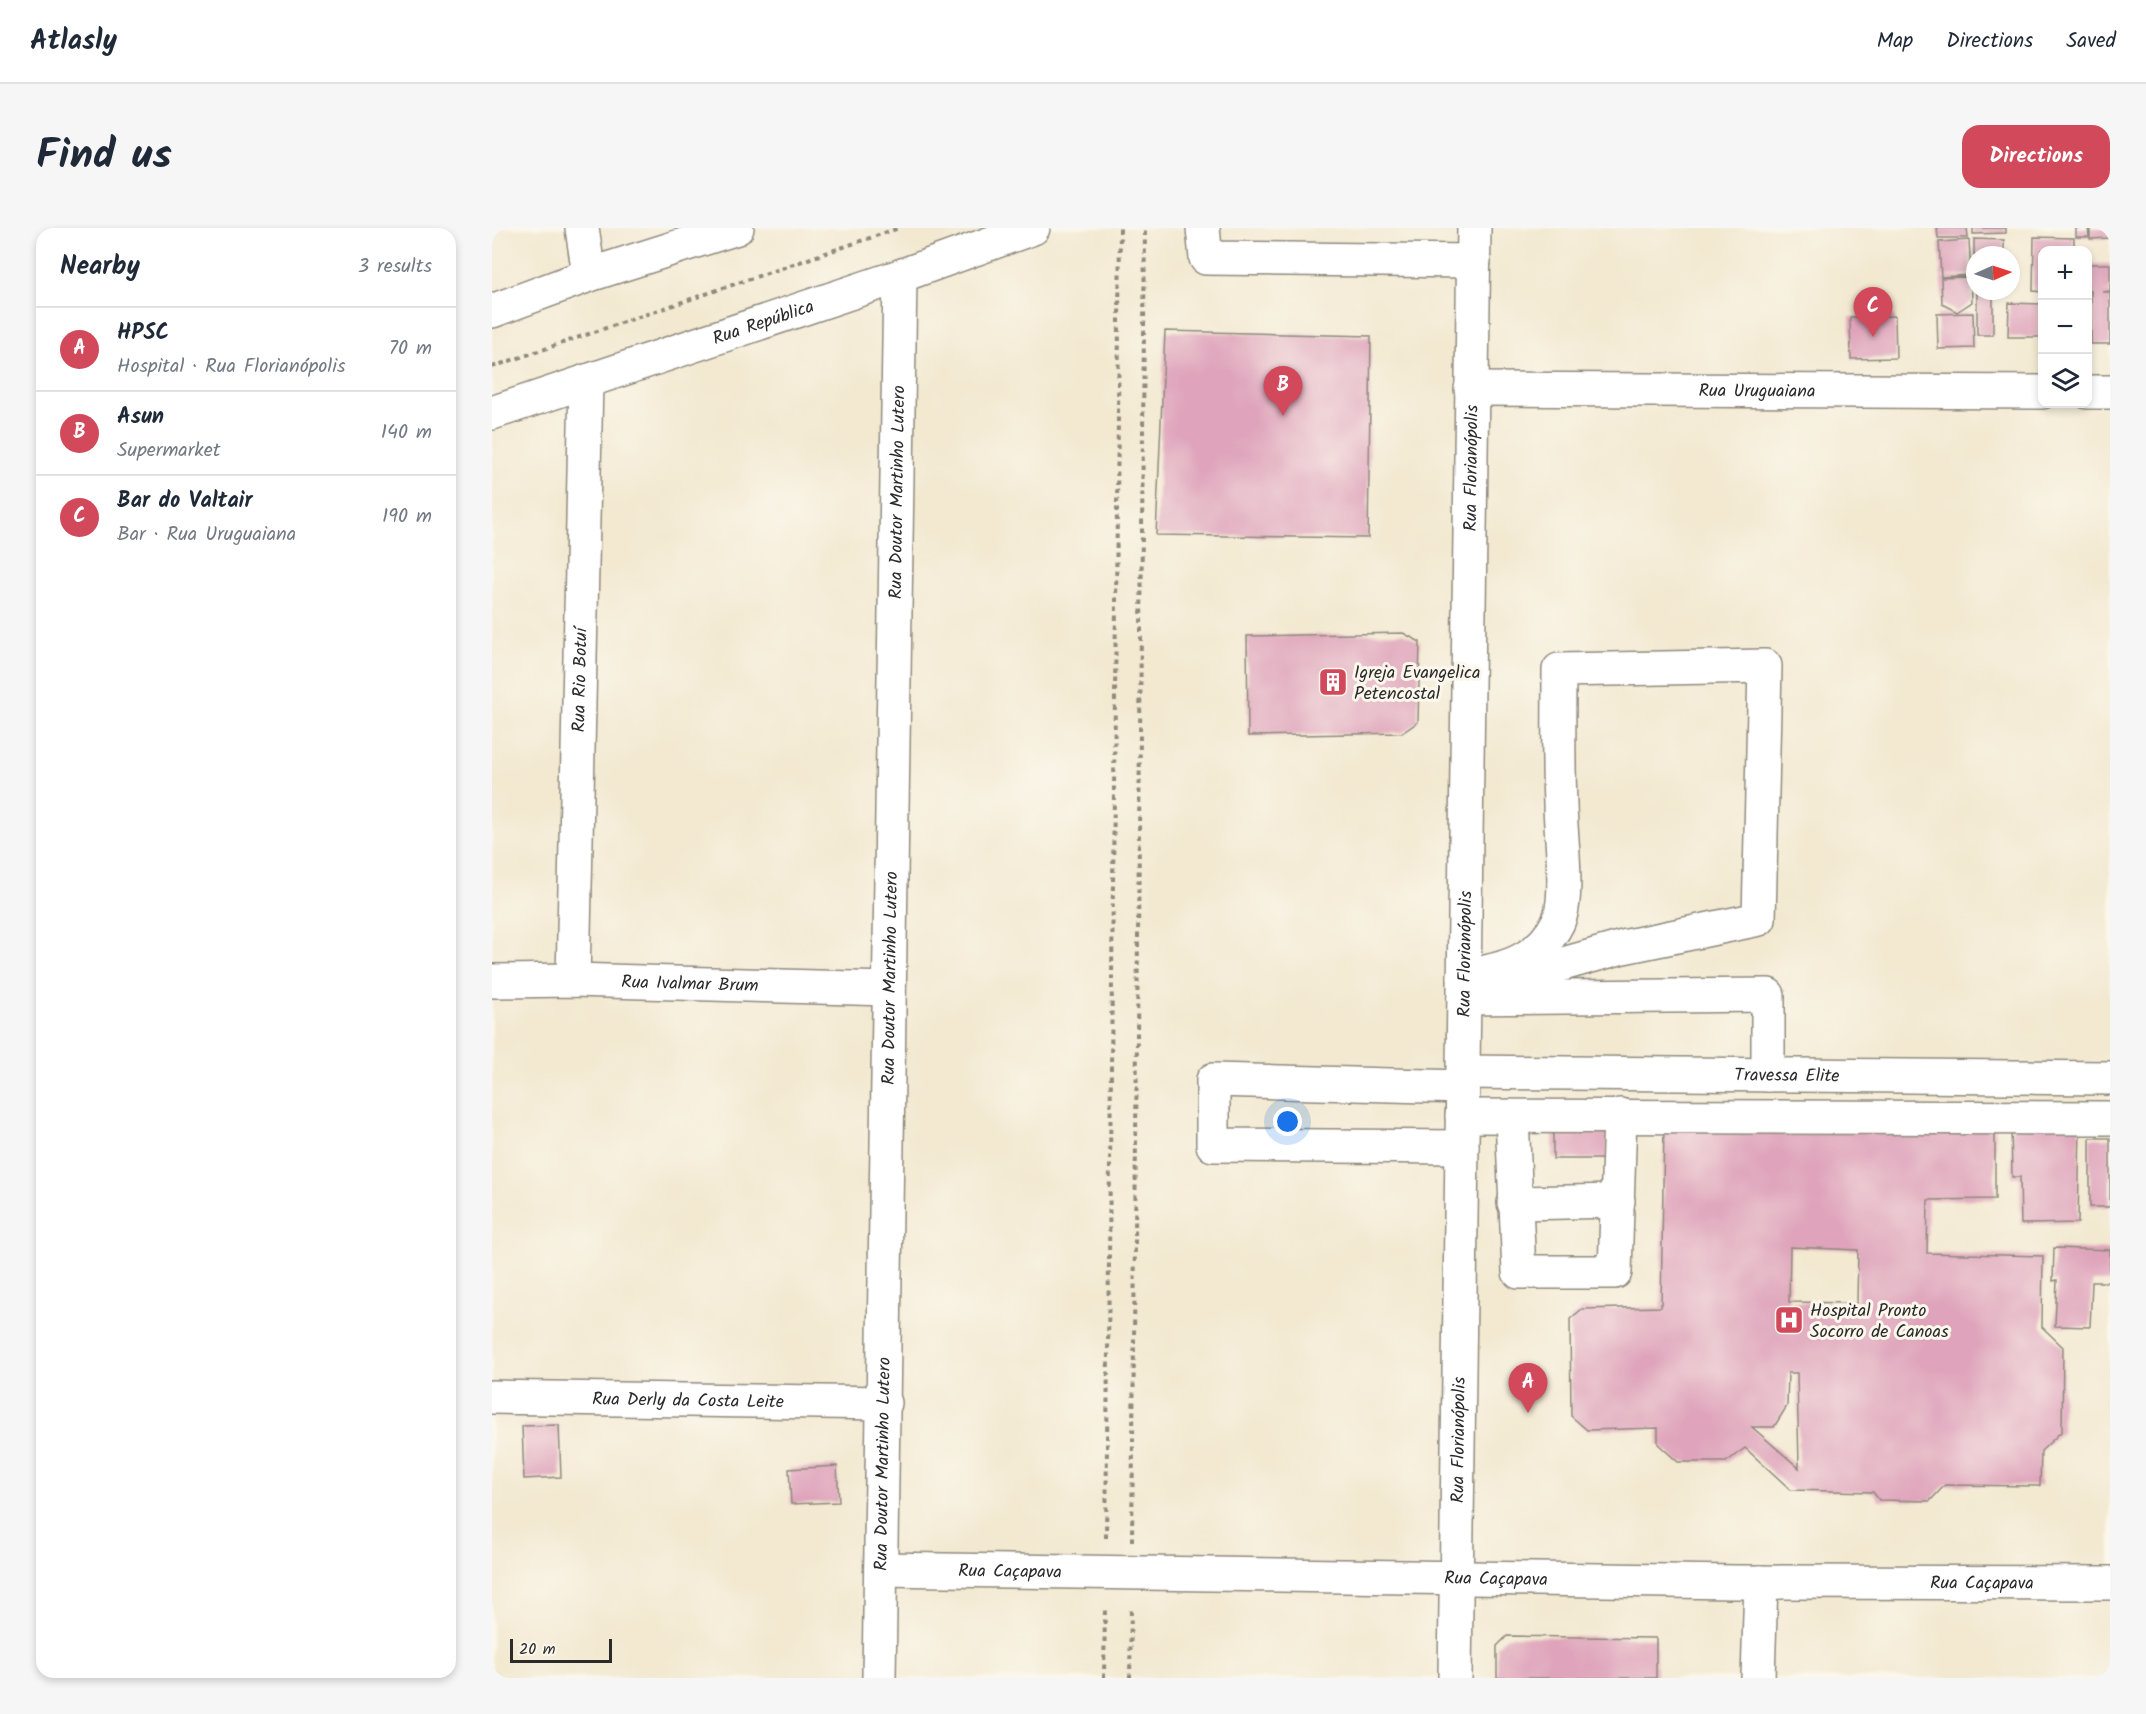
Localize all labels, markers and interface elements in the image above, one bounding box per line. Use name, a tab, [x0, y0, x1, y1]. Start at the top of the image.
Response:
text: Atlasly	[30, 19, 117, 64]
text: Map	[1877, 25, 1913, 58]
text: Directions	[1946, 25, 2033, 58]
text: Saved	[2066, 25, 2116, 58]
text: Find us	[36, 123, 172, 190]
button: Directions	[1962, 125, 2110, 188]
text: Nearby	[60, 246, 140, 288]
north arrow	[1966, 246, 2020, 300]
map controls	[2038, 246, 2092, 408]
button: +	[2038, 246, 2092, 300]
text: 3 results	[358, 251, 432, 283]
pin: C	[1854, 288, 1892, 337]
street label: Rua República	[709, 293, 818, 354]
button: −	[2038, 300, 2092, 354]
text: HPSC	[117, 316, 169, 351]
text: A	[73, 333, 86, 365]
text: 70 m	[389, 333, 432, 365]
text: Hospital · Rua Florianópolis	[117, 351, 345, 383]
button: layers	[2038, 354, 2092, 408]
pin: B	[1264, 366, 1302, 416]
street label: Rua Uruguaiana	[1699, 377, 1815, 407]
street label: Rua Doutor Martinho Lutero	[882, 385, 914, 599]
text: Asun	[117, 400, 164, 435]
street label: Rua Florianópolis	[1457, 404, 1488, 532]
text: B	[73, 417, 86, 449]
text: 140 m	[381, 417, 432, 449]
text: Supermarket	[117, 435, 220, 467]
text: Bar do Valtair	[117, 484, 252, 519]
text: C	[73, 501, 86, 533]
text: 190 m	[382, 501, 432, 533]
text: Bar · Rua Uruguaiana	[117, 519, 296, 551]
street label: Rua Rio Botuí	[565, 625, 597, 733]
place label: Igreja Evangelica Petencostal	[1354, 659, 1480, 709]
building icon: Igreja Evangelica Petencostal	[1317, 666, 1349, 698]
street label: Rua Doutor Martinho Lutero	[875, 871, 907, 1085]
street label: Rua Florianópolis	[1451, 890, 1481, 1018]
street label: Rua Ivalmar Brum	[621, 968, 759, 1001]
street label: Travessa Elite	[1734, 1062, 1840, 1091]
your location	[1273, 1107, 1302, 1136]
place label: Hospital Pronto Socorro de Canoas	[1810, 1297, 1949, 1347]
hospital icon: Hospital Pronto Socorro de Canoas	[1773, 1304, 1805, 1336]
street label: Rua Doutor Martinho Lutero	[868, 1357, 900, 1571]
pin: A	[1508, 1364, 1548, 1413]
street label: Rua Florianópolis	[1444, 1376, 1475, 1503]
street label: Rua Derly da Costa Leite	[592, 1386, 784, 1417]
street label: Rua Caçapava	[958, 1557, 1062, 1588]
street label: Rua Caçapava	[1444, 1565, 1548, 1595]
street label: Rua Caçapava	[1930, 1570, 2034, 1599]
scale bar	[510, 1636, 612, 1664]
text: 20 m	[519, 1637, 555, 1662]

